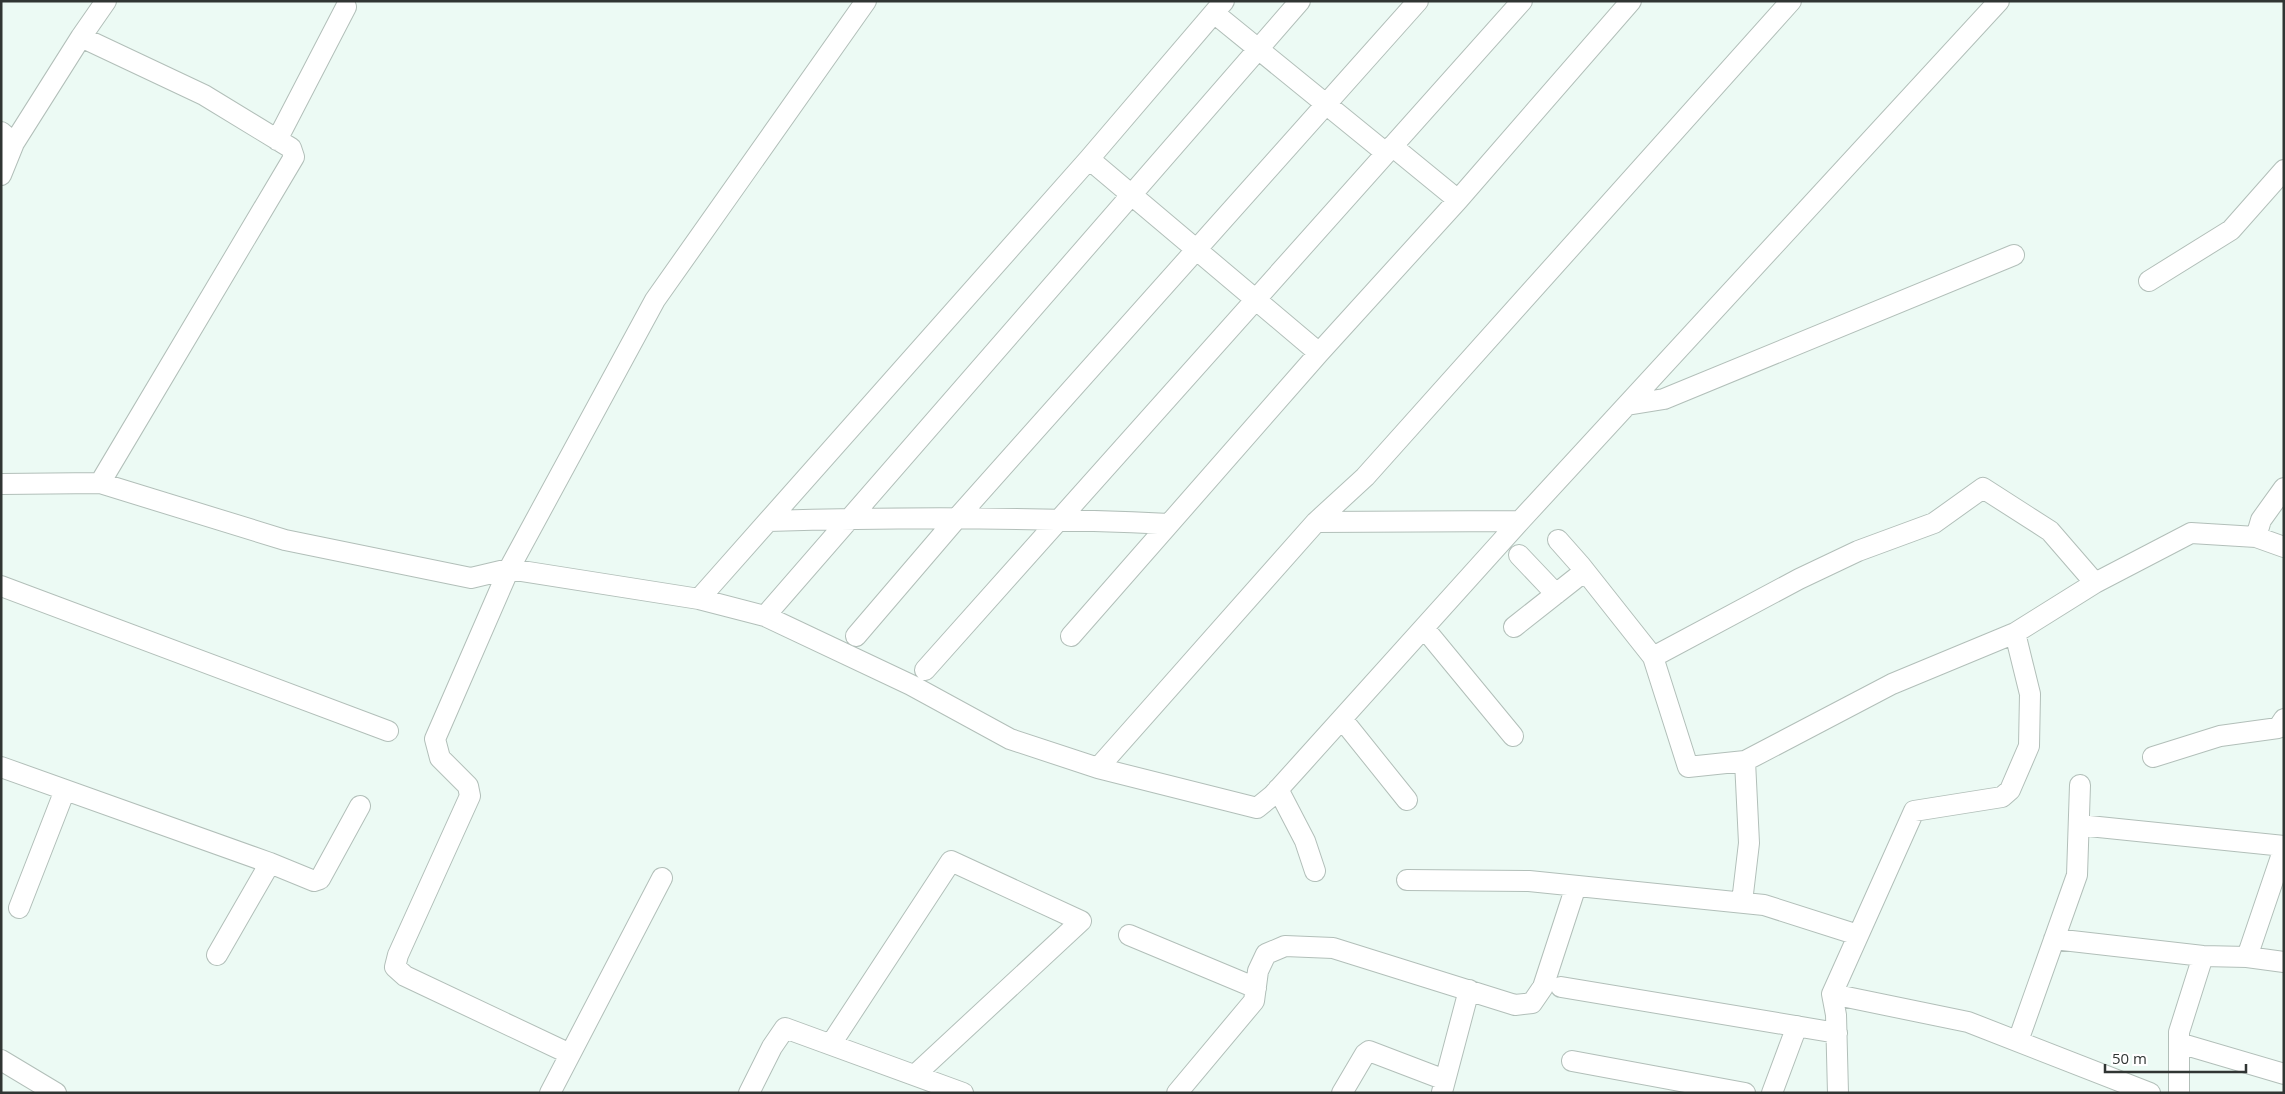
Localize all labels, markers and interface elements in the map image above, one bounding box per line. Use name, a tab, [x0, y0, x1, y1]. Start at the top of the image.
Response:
scale bar	[2105, 1042, 2246, 1074]
text: 50 m	[2112, 1048, 2147, 1068]

